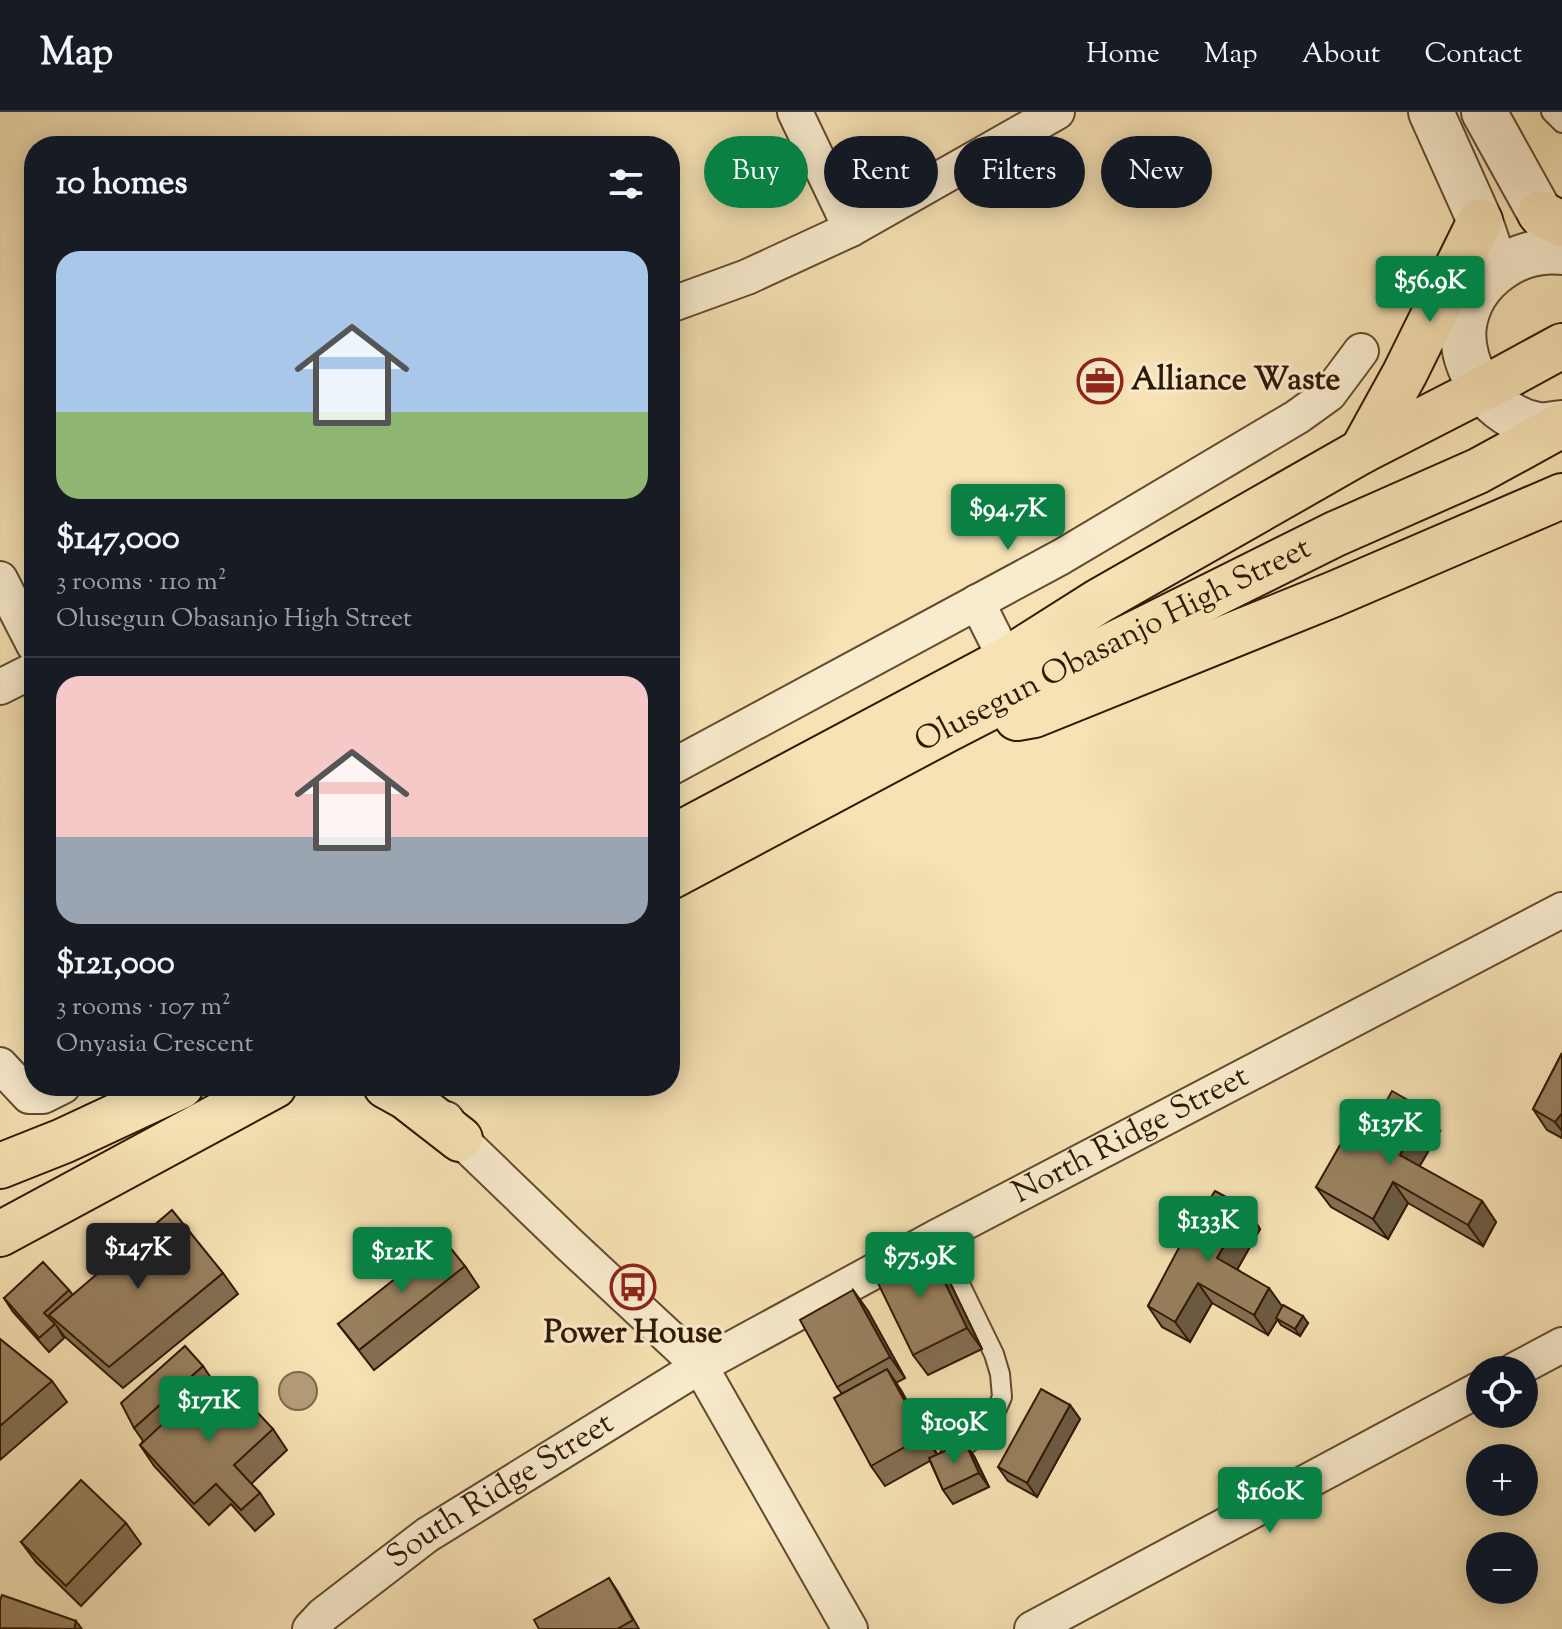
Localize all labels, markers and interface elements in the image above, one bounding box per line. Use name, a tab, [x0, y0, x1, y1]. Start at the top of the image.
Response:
text: Map	[40, 28, 113, 82]
text: Home	[1086, 35, 1160, 75]
text: Map	[1204, 35, 1258, 75]
text: About	[1302, 35, 1380, 75]
text: Contact	[1424, 35, 1522, 75]
chip: Buy	[704, 136, 808, 208]
chip: Rent	[824, 136, 938, 208]
chip: Filters	[954, 136, 1085, 208]
chip: New	[1101, 136, 1212, 208]
text: 10 homes	[56, 160, 188, 209]
icon: filters	[604, 162, 648, 206]
pin: $56.9K	[1365, 256, 1495, 324]
text: $56.9K	[1394, 263, 1466, 300]
icon: home	[280, 303, 424, 447]
office icon: Alliance Waste	[1076, 357, 1124, 405]
place label: Alliance Waste	[1131, 358, 1340, 404]
pin: $94.7K	[943, 484, 1073, 552]
text: $94.7K	[969, 491, 1047, 528]
text: $147,000	[56, 515, 180, 564]
street label: Olusegun Obasanjo High Street	[907, 526, 1319, 765]
text: 3 rooms · 110 m²	[56, 564, 227, 601]
text: Olusegun Obasanjo High Street	[56, 601, 412, 638]
icon: home	[280, 728, 424, 872]
text: $121,000	[56, 940, 175, 989]
text: 3 rooms · 107 m²	[56, 989, 231, 1026]
text: Onyasia Crescent	[56, 1026, 253, 1063]
street label: North Ridge Street	[1005, 1055, 1257, 1216]
pin: $137K	[1334, 1099, 1446, 1167]
text: $137K	[1357, 1106, 1423, 1143]
pin: $133K	[1152, 1196, 1264, 1264]
text: $133K	[1177, 1203, 1239, 1240]
pin: $147K	[82, 1223, 194, 1291]
pin: $121K	[346, 1227, 458, 1295]
text: $147K	[104, 1230, 172, 1267]
pin: $75.9K	[855, 1232, 985, 1300]
text: $121K	[371, 1234, 433, 1271]
text: $75.9K	[883, 1239, 957, 1276]
bus stop icon: Power House	[609, 1263, 657, 1311]
place label: Power House	[544, 1311, 722, 1357]
map controls	[1466, 1356, 1538, 1604]
button: locate	[1466, 1356, 1538, 1428]
pin: $171K	[153, 1376, 265, 1444]
text: $171K	[177, 1383, 241, 1420]
pin: $109K	[898, 1398, 1010, 1466]
street label: South Ridge Street	[377, 1402, 623, 1581]
text: $109K	[920, 1405, 988, 1442]
button: +	[1466, 1444, 1538, 1516]
pin: $160K	[1214, 1467, 1326, 1535]
text: $160K	[1236, 1474, 1304, 1511]
button: −	[1466, 1532, 1538, 1604]

